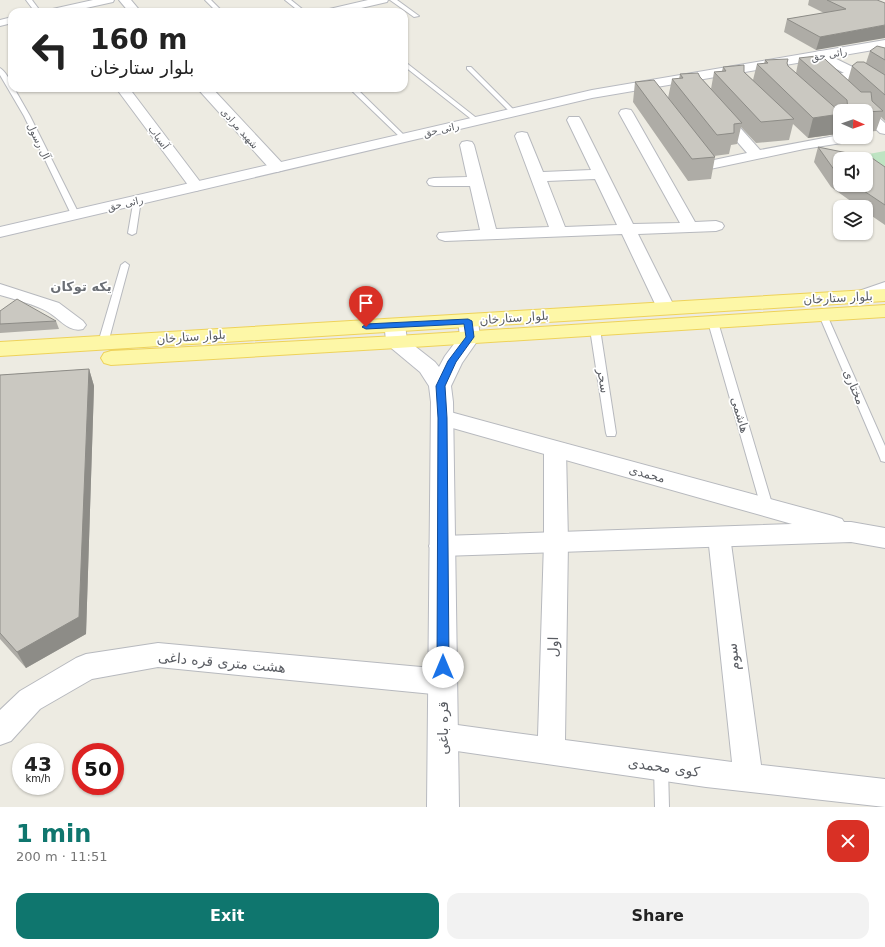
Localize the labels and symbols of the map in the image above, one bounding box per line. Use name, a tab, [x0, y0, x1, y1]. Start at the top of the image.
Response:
street label: راثی حق	[810, 46, 848, 63]
north arrow	[833, 104, 873, 144]
street label: شهید مرادی	[218, 106, 261, 151]
street label: راثی حق	[422, 120, 460, 139]
street label: آل رسول	[25, 121, 53, 162]
street label: آسیاب	[146, 123, 173, 152]
street label: راثی حق	[106, 194, 144, 213]
district label: یکه توکان	[50, 279, 112, 294]
pin	[349, 286, 383, 327]
street label: بلوار ستارخان	[803, 289, 873, 308]
street label: بلوار ستارخان	[479, 309, 549, 328]
street label: بلوار ستارخان	[156, 328, 226, 347]
street label: سحر	[593, 367, 612, 394]
street label: مختاری	[839, 367, 868, 407]
street label: هاشمی	[728, 395, 752, 435]
street label: محمدی	[627, 462, 667, 486]
street label: اول	[545, 636, 562, 658]
street label: سوم	[723, 642, 744, 672]
position arrow	[422, 646, 464, 688]
street label: هشت متری قره داغی	[157, 648, 287, 677]
street label: قره باغی	[435, 701, 452, 755]
speed limit sign: 50	[72, 743, 124, 795]
street label: کوی محمدی	[627, 754, 701, 781]

